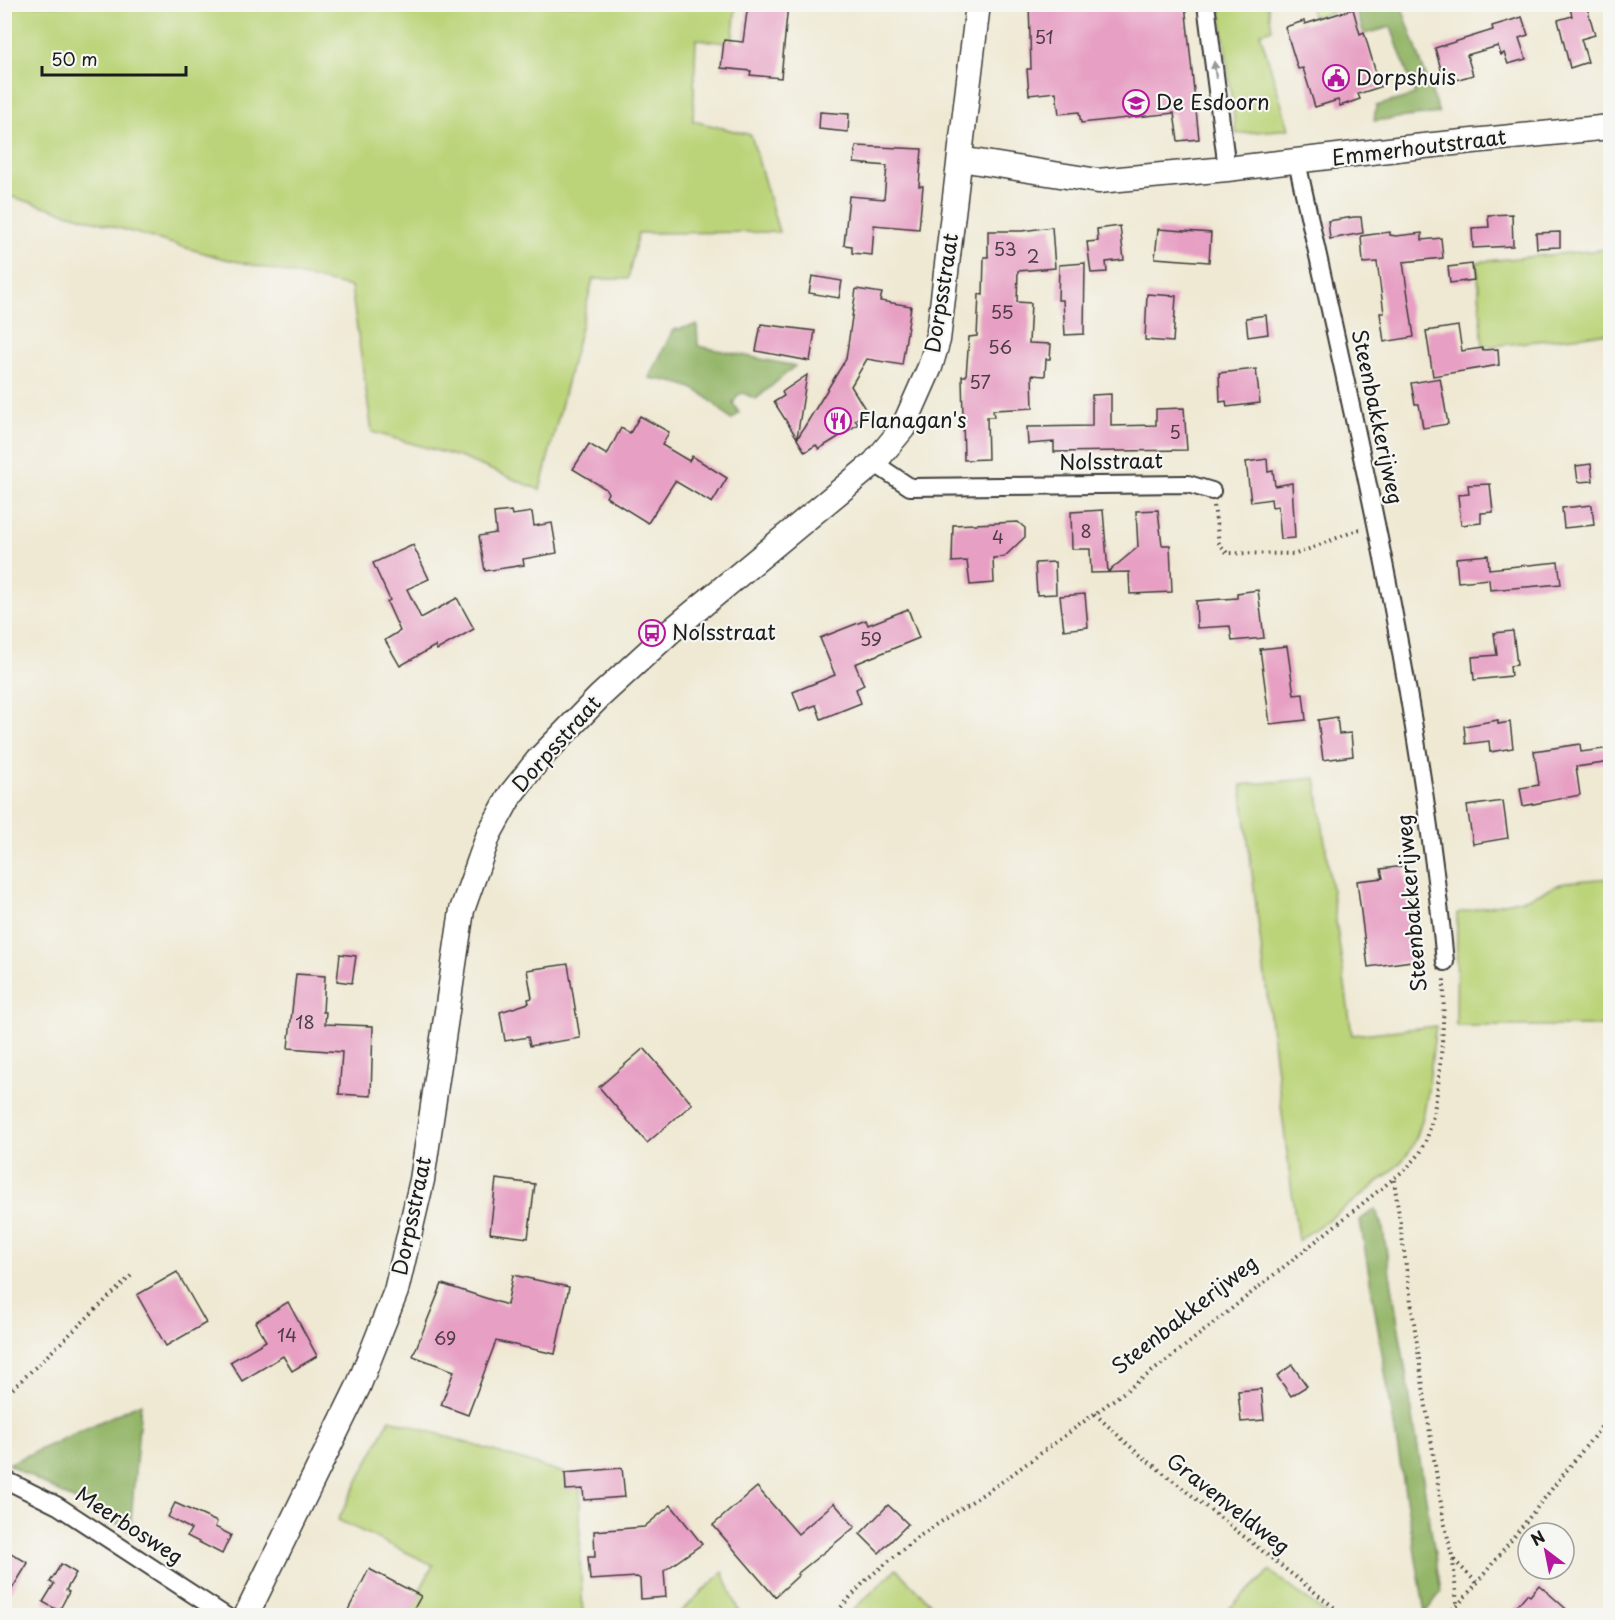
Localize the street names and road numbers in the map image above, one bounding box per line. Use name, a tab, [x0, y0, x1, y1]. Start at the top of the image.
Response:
street label: Emmerhoutstraat	[1330, 119, 1508, 173]
street label: Dorpsstraat	[915, 231, 965, 355]
street label: Steenbakkerijweg	[1345, 326, 1413, 507]
street label: Nolsstraat	[1059, 443, 1163, 477]
street label: Dorpsstraat	[503, 687, 608, 798]
street label: Steenbakkerijweg	[1386, 813, 1434, 993]
street label: Dorpsstraat	[382, 1153, 438, 1278]
street label: Steenbakkerijweg	[1104, 1246, 1264, 1381]
street label: Gravenveldweg	[1160, 1444, 1298, 1561]
street label: Meerbosweg	[70, 1477, 190, 1571]

